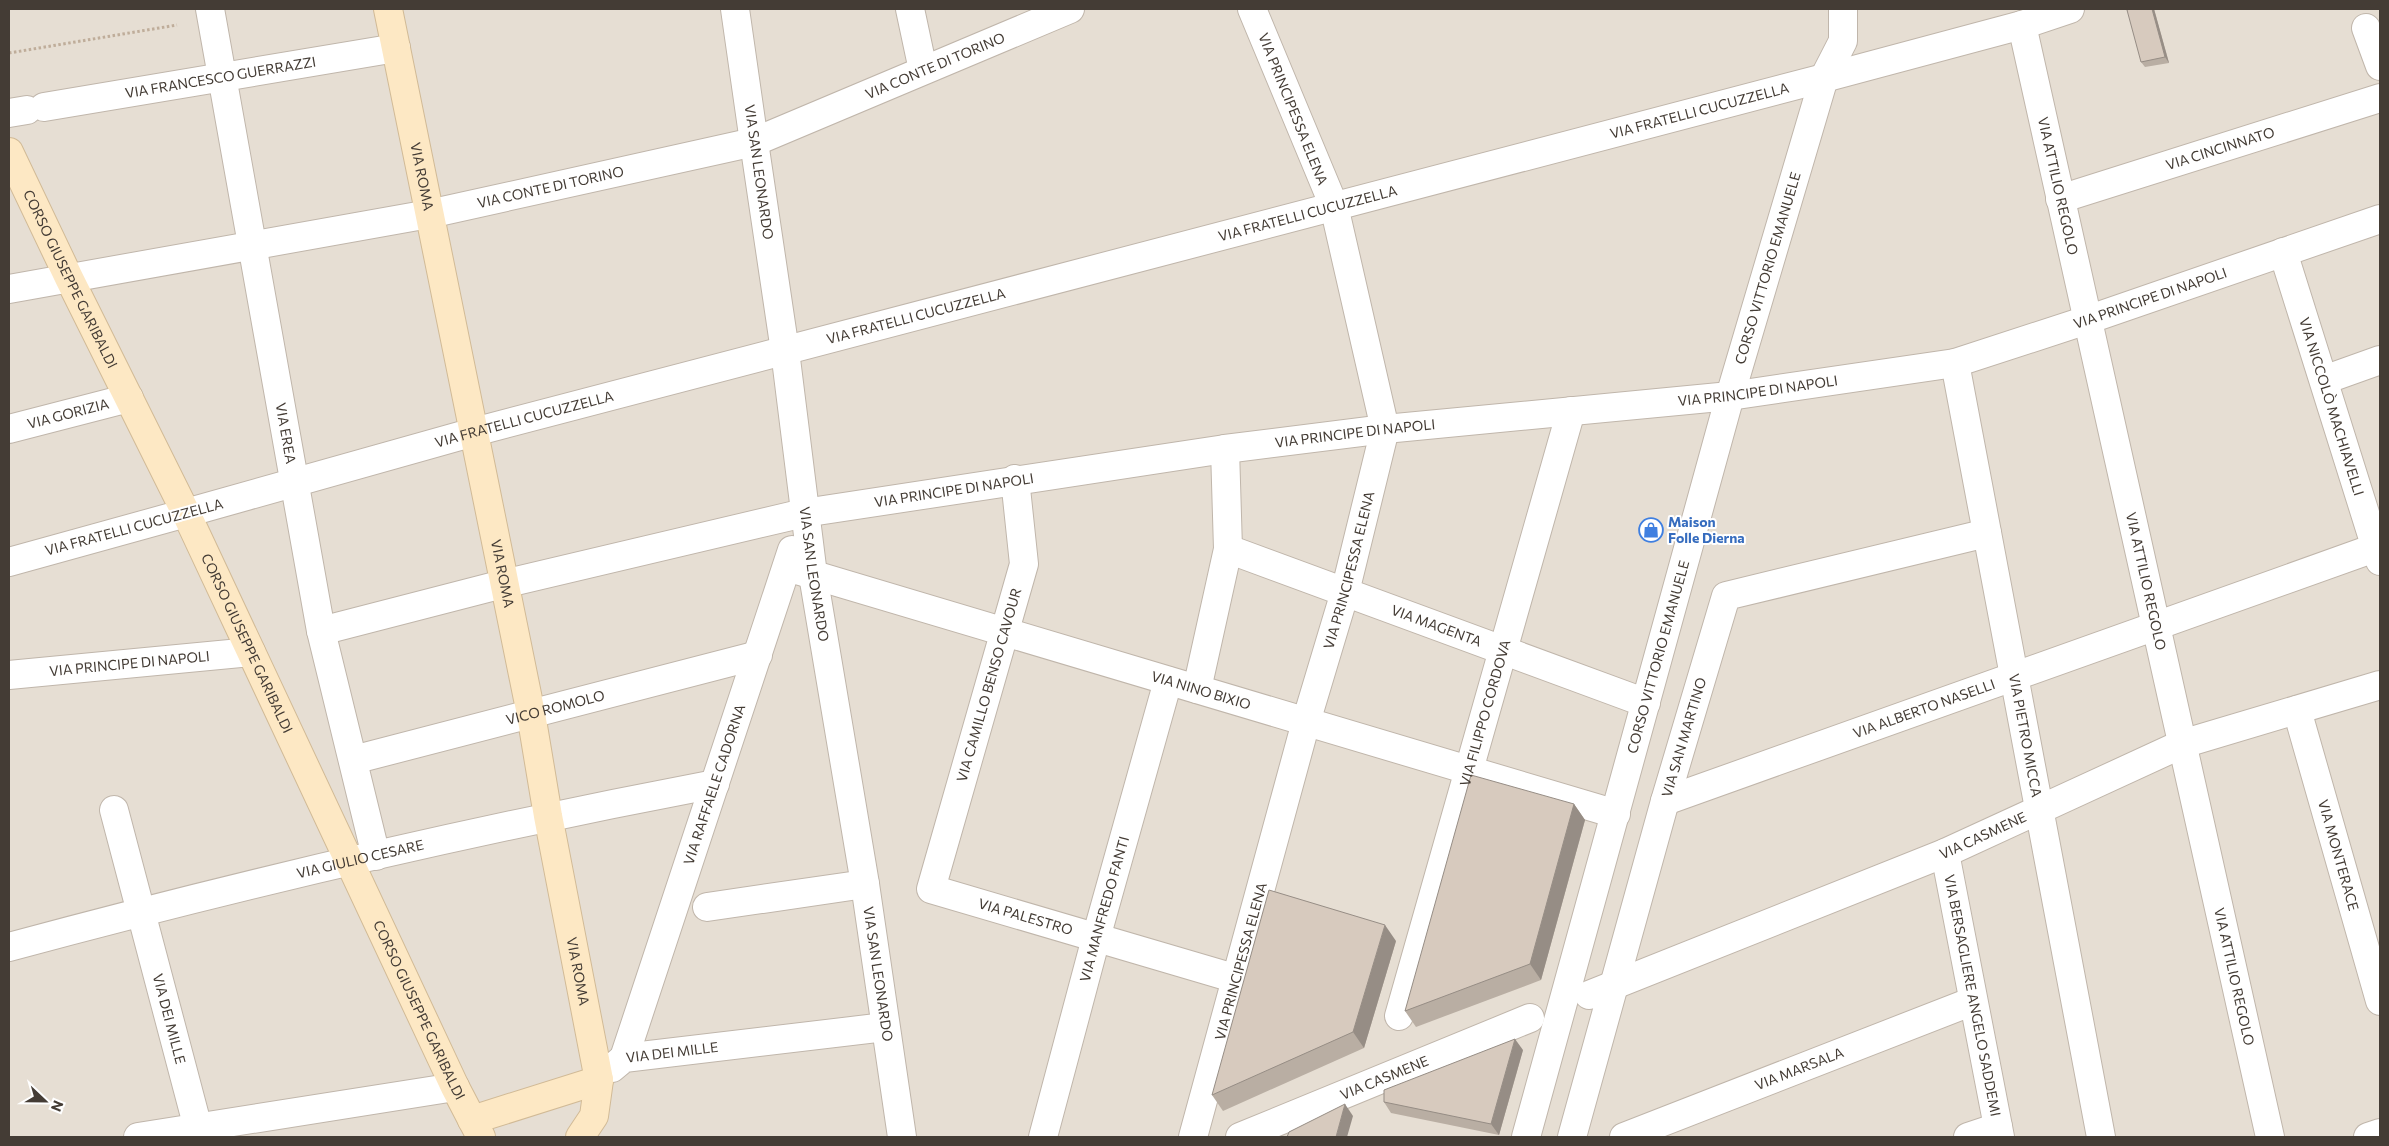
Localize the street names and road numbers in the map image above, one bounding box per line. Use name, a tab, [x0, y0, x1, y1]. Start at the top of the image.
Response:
street label: VIA CONTE DI TORINO	[863, 28, 1007, 102]
street label: VIA PRINCIPESSA ELENA	[1255, 30, 1332, 188]
street label: VIA FRANCESCO GUERRAZZI	[124, 53, 317, 101]
street label: VIA FRATELLI CUCUZZELLA	[1608, 79, 1791, 142]
street label: VIA SAN LEONARDO	[742, 103, 777, 240]
street label: VIA ATTILIO REGOLO	[2035, 115, 2082, 257]
street label: VIA CINCINNATO	[2164, 123, 2277, 173]
street label: VIA ROMA	[407, 141, 438, 212]
street label: VIA CONTE DI TORINO	[475, 162, 625, 211]
street label: CORSO VITTORIO EMANUELE	[1731, 170, 1804, 366]
street label: VIA FRATELLI CUCUZZELLA	[1216, 181, 1399, 245]
street label: CORSO GIUSEPPE GARIBALDI	[20, 187, 121, 371]
street label: VIA PRINCIPE DI NAPOLI	[2071, 263, 2229, 332]
street label: VIA FRATELLI CUCUZZELLA	[825, 284, 1007, 347]
street label: VIA NICCOLÒ MACHIAVELLI	[2296, 315, 2368, 498]
street label: VIA PRINCIPE DI NAPOLI	[1677, 371, 1839, 409]
street label: VIA FRATELLI CUCUZZELLA	[433, 387, 616, 451]
street label: VIA GORIZIA	[25, 394, 111, 432]
street label: VIA EREA	[272, 401, 300, 465]
street label: VIA PRINCIPE DI NAPOLI	[1274, 415, 1436, 451]
street label: VIA PRINCIPE DI NAPOLI	[873, 469, 1035, 510]
street label: VIA PRINCIPESSA ELENA	[1319, 489, 1378, 651]
street label: VIA FRATELLI CUCUZZELLA	[43, 494, 225, 559]
street label: VIA SAN LEONARDO	[797, 506, 833, 643]
street label: VIA ATTILIO REGOLO	[2123, 511, 2170, 652]
street label: VIA ROMA	[488, 538, 518, 609]
street label: CORSO GIUSEPPE GARIBALDI	[198, 551, 297, 736]
street label: CORSO VITTORIO EMANUELE	[1623, 558, 1692, 755]
street label: VIA CAMILLO BENSO CAVOUR	[953, 586, 1024, 784]
street label: VIA MAGENTA	[1389, 601, 1484, 650]
street label: VIA FILIPPO CORDOVA	[1456, 637, 1514, 788]
street label: VIA PRINCIPE DI NAPOLI	[48, 647, 210, 679]
street label: VIA NINO BIXIO	[1149, 667, 1253, 713]
street label: VIA PIETRO MICCA	[2006, 672, 2046, 799]
street label: VIA SAN MARTINO	[1658, 675, 1709, 799]
street label: VIA ALBERTO NASELLI	[1851, 675, 1997, 741]
street label: VICO ROMOLO	[504, 686, 606, 728]
street label: VIA RAFFAELE CADORNA	[679, 702, 749, 867]
street label: VIA MONTERACE	[2315, 797, 2363, 913]
street label: VIA CASMENE	[1937, 808, 2029, 862]
street label: VIA MANFREDO FANTI	[1076, 834, 1132, 984]
street label: VIA GIULIO CESARE	[295, 836, 425, 881]
street label: VIA BERSAGLIERE ANGELO SADDEMI	[1941, 873, 2005, 1118]
street label: VIA PRINCIPESSA ELENA	[1211, 880, 1270, 1042]
street label: VIA PALESTRO	[976, 894, 1075, 938]
street label: VIA SAN LEONARDO	[860, 905, 897, 1043]
street label: VIA ATTILIO REGOLO	[2211, 906, 2258, 1047]
street label: CORSO GIUSEPPE GARIBALDI	[370, 917, 469, 1102]
street label: VIA ROMA	[564, 936, 593, 1007]
street label: VIA DEI MILLE	[150, 972, 190, 1066]
street label: VIA DEI MILLE	[625, 1038, 719, 1066]
street label: VIA MARSALA	[1752, 1043, 1846, 1093]
street label: VIA CASMENE	[1337, 1052, 1431, 1103]

